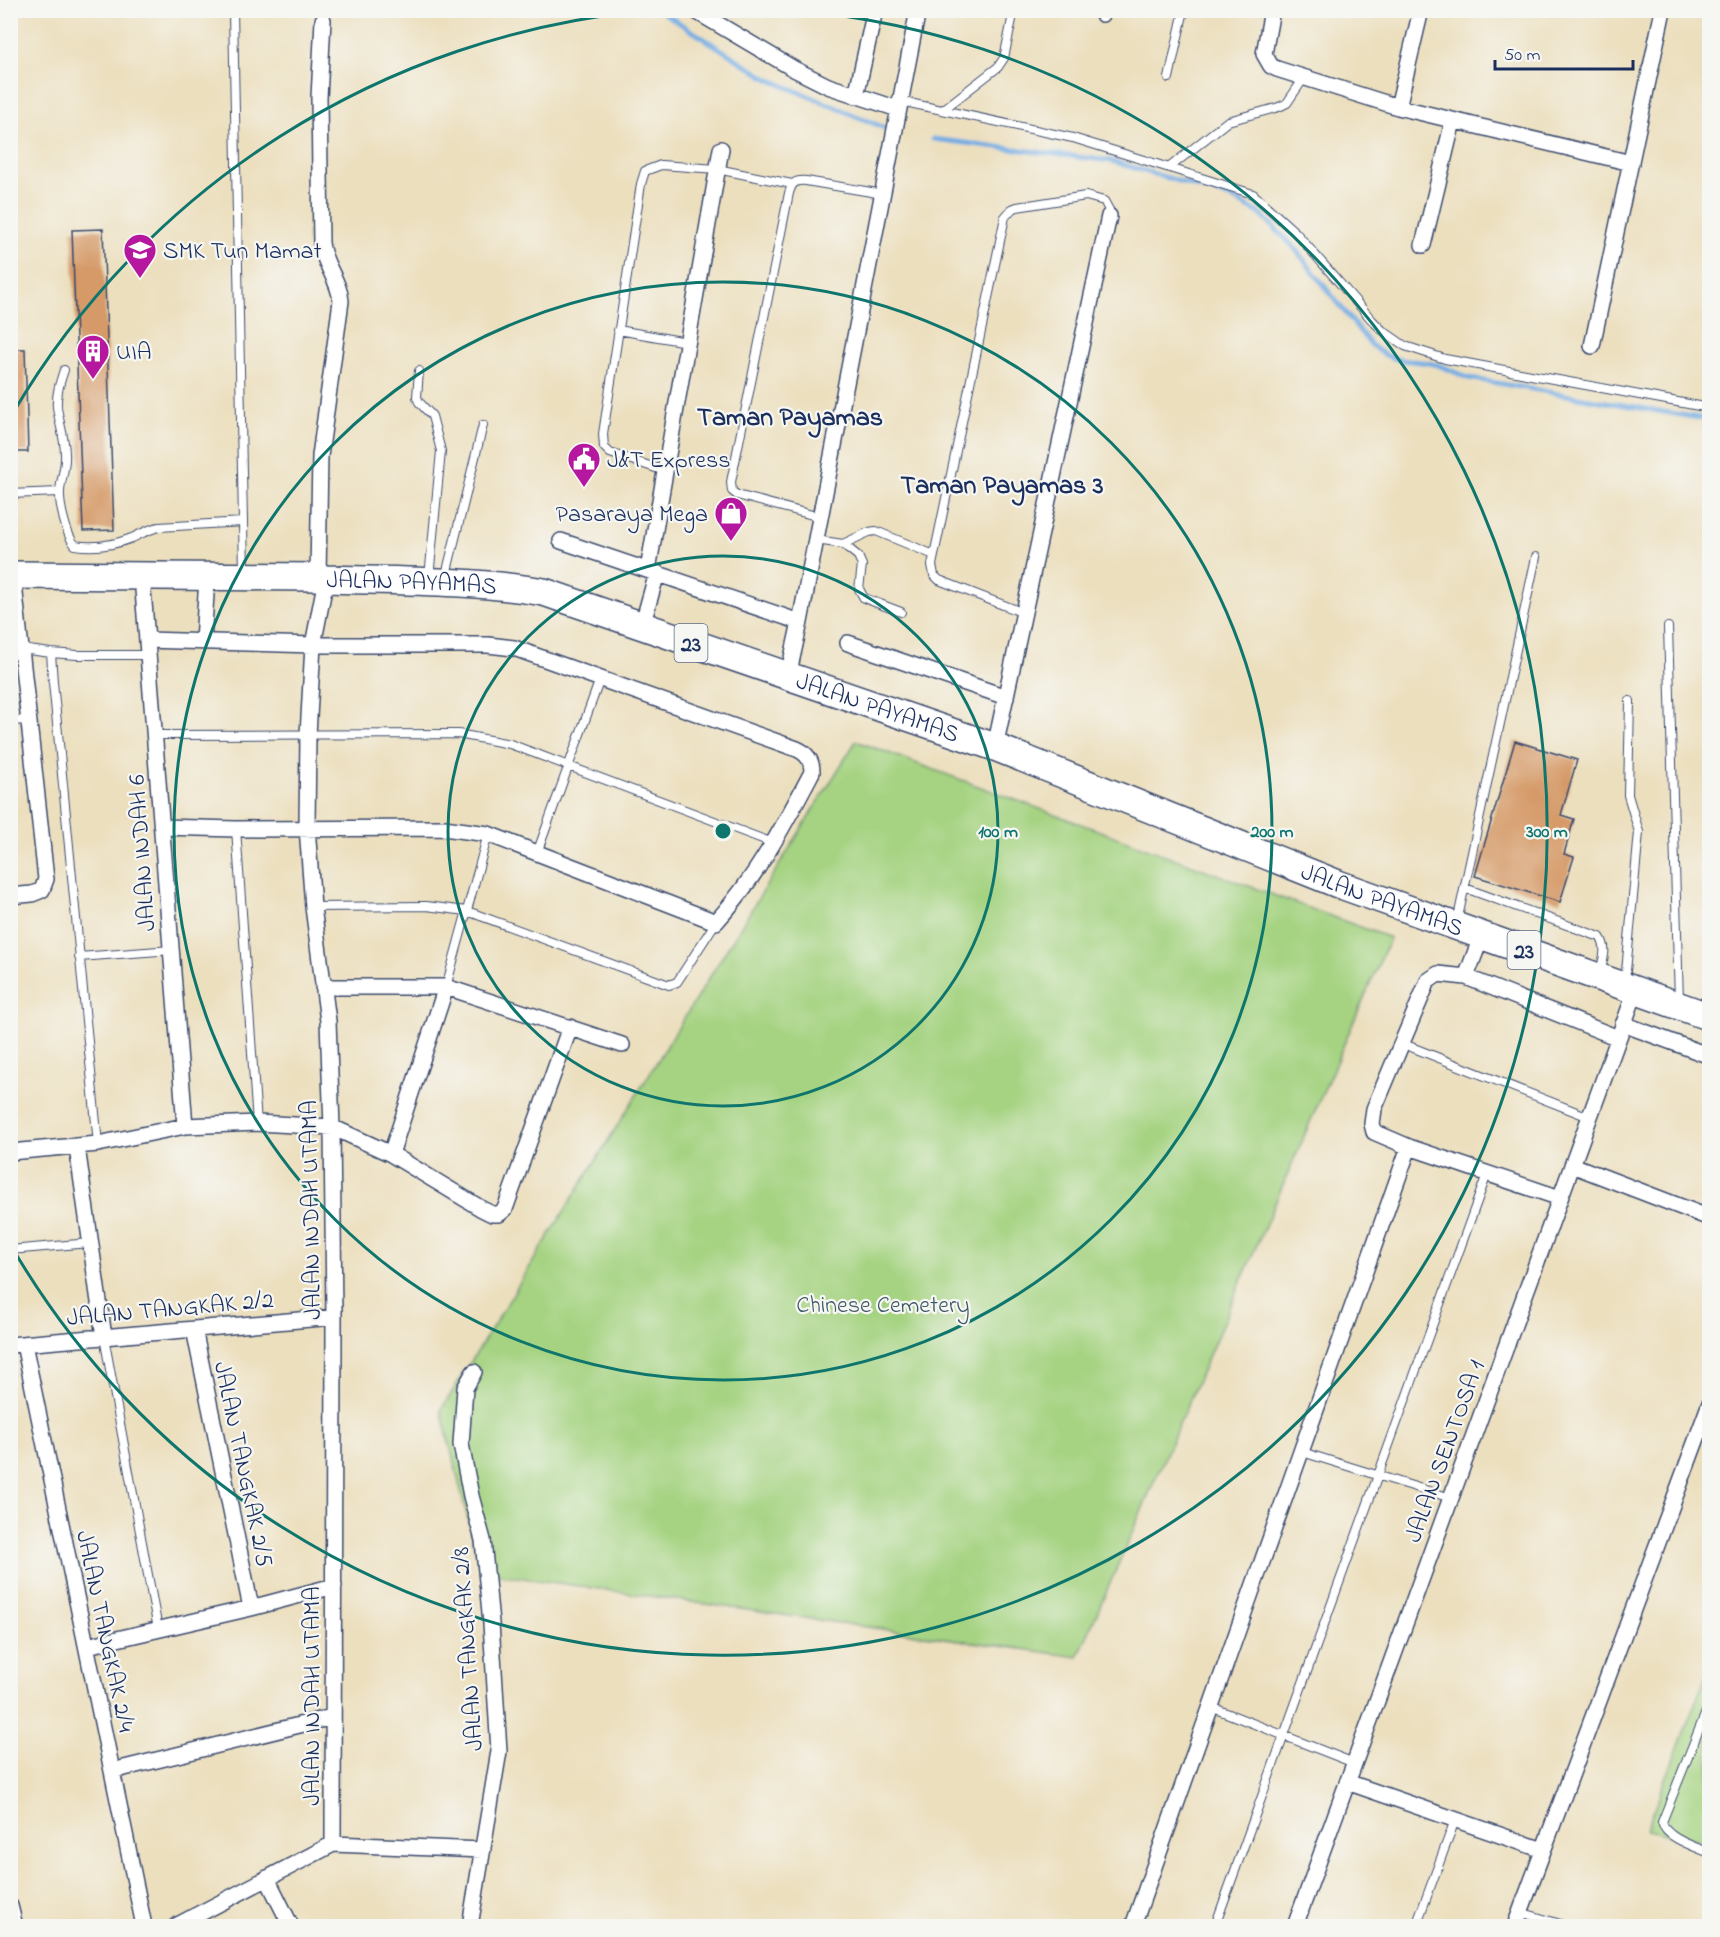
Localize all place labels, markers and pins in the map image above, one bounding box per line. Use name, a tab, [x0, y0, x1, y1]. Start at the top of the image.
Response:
school or university icon: SMK Tun Mamat	[122, 232, 158, 279]
place label: SMK Tun Mamat	[163, 235, 322, 270]
building icon: UIA	[75, 333, 111, 380]
place label: UIA	[116, 336, 152, 371]
public building icon: J&T Express	[566, 441, 602, 488]
place label: J&T Express	[607, 444, 730, 479]
shop icon: Pasaraya Mega	[713, 495, 749, 542]
place label: Pasaraya Mega	[556, 498, 708, 534]
centre of rings	[713, 821, 733, 841]

